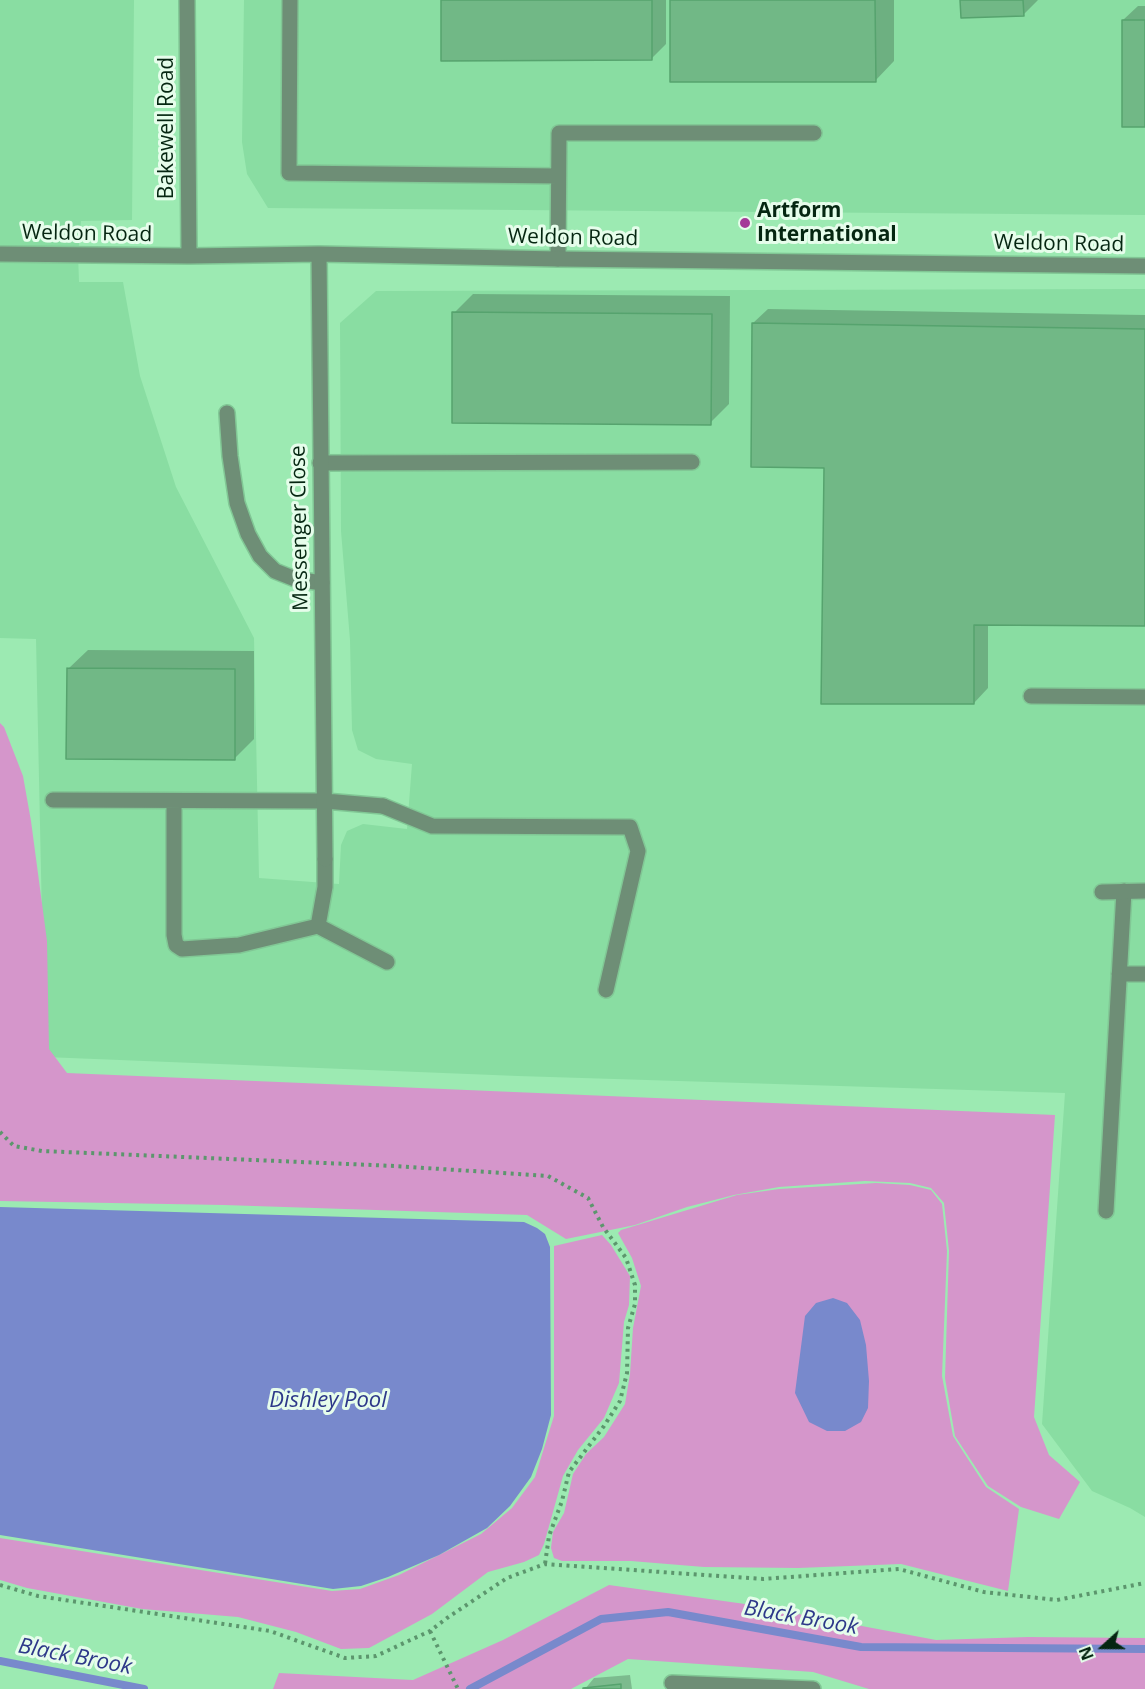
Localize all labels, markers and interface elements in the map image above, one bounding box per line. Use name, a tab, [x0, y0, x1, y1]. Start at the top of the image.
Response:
street label: Bakewell Road	[154, 57, 180, 199]
place label: Artform International	[757, 198, 897, 248]
marker: Artform International	[738, 216, 752, 230]
street label: Weldon Road	[22, 220, 152, 248]
street label: Weldon Road	[508, 224, 638, 252]
street label: Weldon Road	[994, 230, 1124, 258]
street label: Messenger Close	[286, 445, 314, 611]
water label: Dishley Pool	[269, 1388, 387, 1414]
water label: Black Brook	[742, 1595, 860, 1641]
north arrow	[1073, 1617, 1133, 1677]
water label: Black Brook	[16, 1633, 134, 1681]
text: N	[1074, 1643, 1099, 1663]

